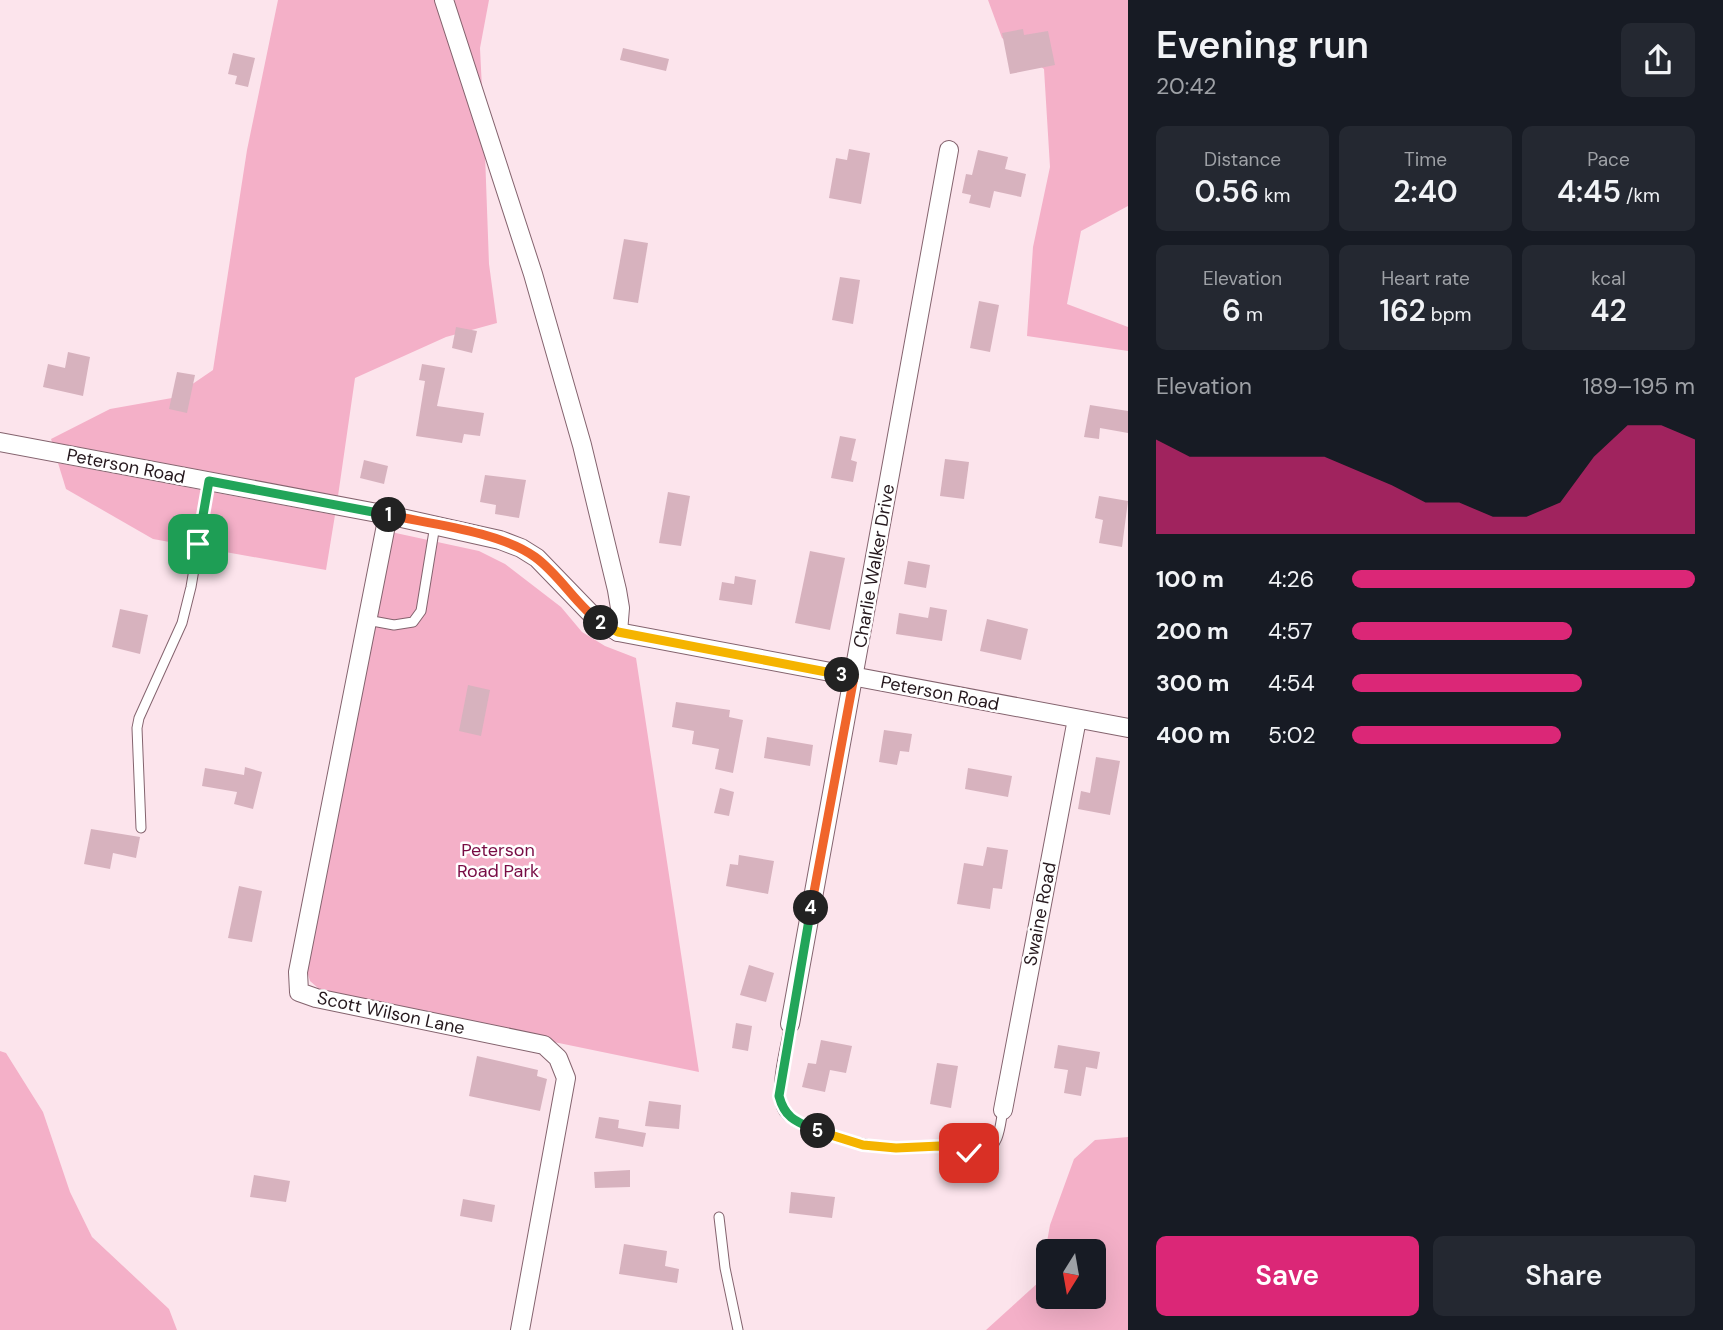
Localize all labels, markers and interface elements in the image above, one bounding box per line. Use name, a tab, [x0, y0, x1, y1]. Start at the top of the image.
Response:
text: Evening run	[1156, 20, 1369, 70]
button: share	[1621, 23, 1695, 97]
text: 20:42	[1156, 71, 1217, 101]
text: Distance	[1204, 147, 1281, 172]
text: Time	[1404, 147, 1447, 172]
text: Pace	[1587, 147, 1630, 172]
text: 0.56	[1195, 172, 1259, 211]
text: 2:40	[1393, 172, 1458, 211]
text: 4:45	[1557, 172, 1621, 211]
text: km	[1259, 183, 1290, 208]
text: /km	[1621, 183, 1660, 208]
text: Elevation	[1203, 266, 1282, 291]
text: Heart rate	[1381, 266, 1470, 291]
text: kcal	[1591, 266, 1626, 291]
text: 6	[1222, 291, 1241, 330]
text: 162	[1379, 291, 1426, 330]
text: 42	[1590, 291, 1627, 330]
text: m	[1241, 302, 1263, 327]
text: bpm	[1426, 302, 1472, 327]
text: Elevation	[1156, 371, 1252, 401]
text: 189–195 m	[1582, 371, 1695, 401]
street label: Peterson Road	[65, 443, 187, 489]
street label: Charlie Walker Drive	[848, 482, 900, 650]
pin: 1	[372, 498, 406, 532]
text: 1	[385, 502, 392, 527]
pin	[168, 514, 228, 574]
icon: arrive	[179, 525, 217, 563]
text: 100 m	[1156, 564, 1224, 594]
text: 4:26	[1268, 564, 1314, 594]
pin: 2	[584, 606, 618, 640]
text: 2	[595, 610, 606, 635]
text: 200 m	[1156, 616, 1229, 646]
text: 4:57	[1268, 616, 1313, 646]
pin: 3	[824, 658, 860, 692]
text: 3	[836, 662, 847, 687]
text: 300 m	[1156, 668, 1229, 698]
text: 4:54	[1268, 668, 1315, 698]
street label: Peterson Road	[879, 670, 1001, 716]
text: 400 m	[1156, 720, 1230, 750]
text: 5:02	[1268, 720, 1315, 750]
park label: Peterson Road Park	[457, 838, 539, 883]
street label: Swaine Road	[1018, 860, 1062, 968]
pin: 4	[794, 890, 828, 926]
text: 4	[804, 895, 817, 920]
street label: Scott Wilson Lane	[315, 986, 467, 1040]
pin: 5	[800, 1114, 836, 1148]
text: 5	[812, 1118, 823, 1143]
pin	[939, 1123, 999, 1183]
icon: check	[950, 1134, 988, 1172]
button: Save	[1156, 1236, 1419, 1316]
button: Share	[1433, 1236, 1695, 1316]
north arrow	[1036, 1239, 1106, 1309]
map controls	[1036, 1239, 1106, 1309]

